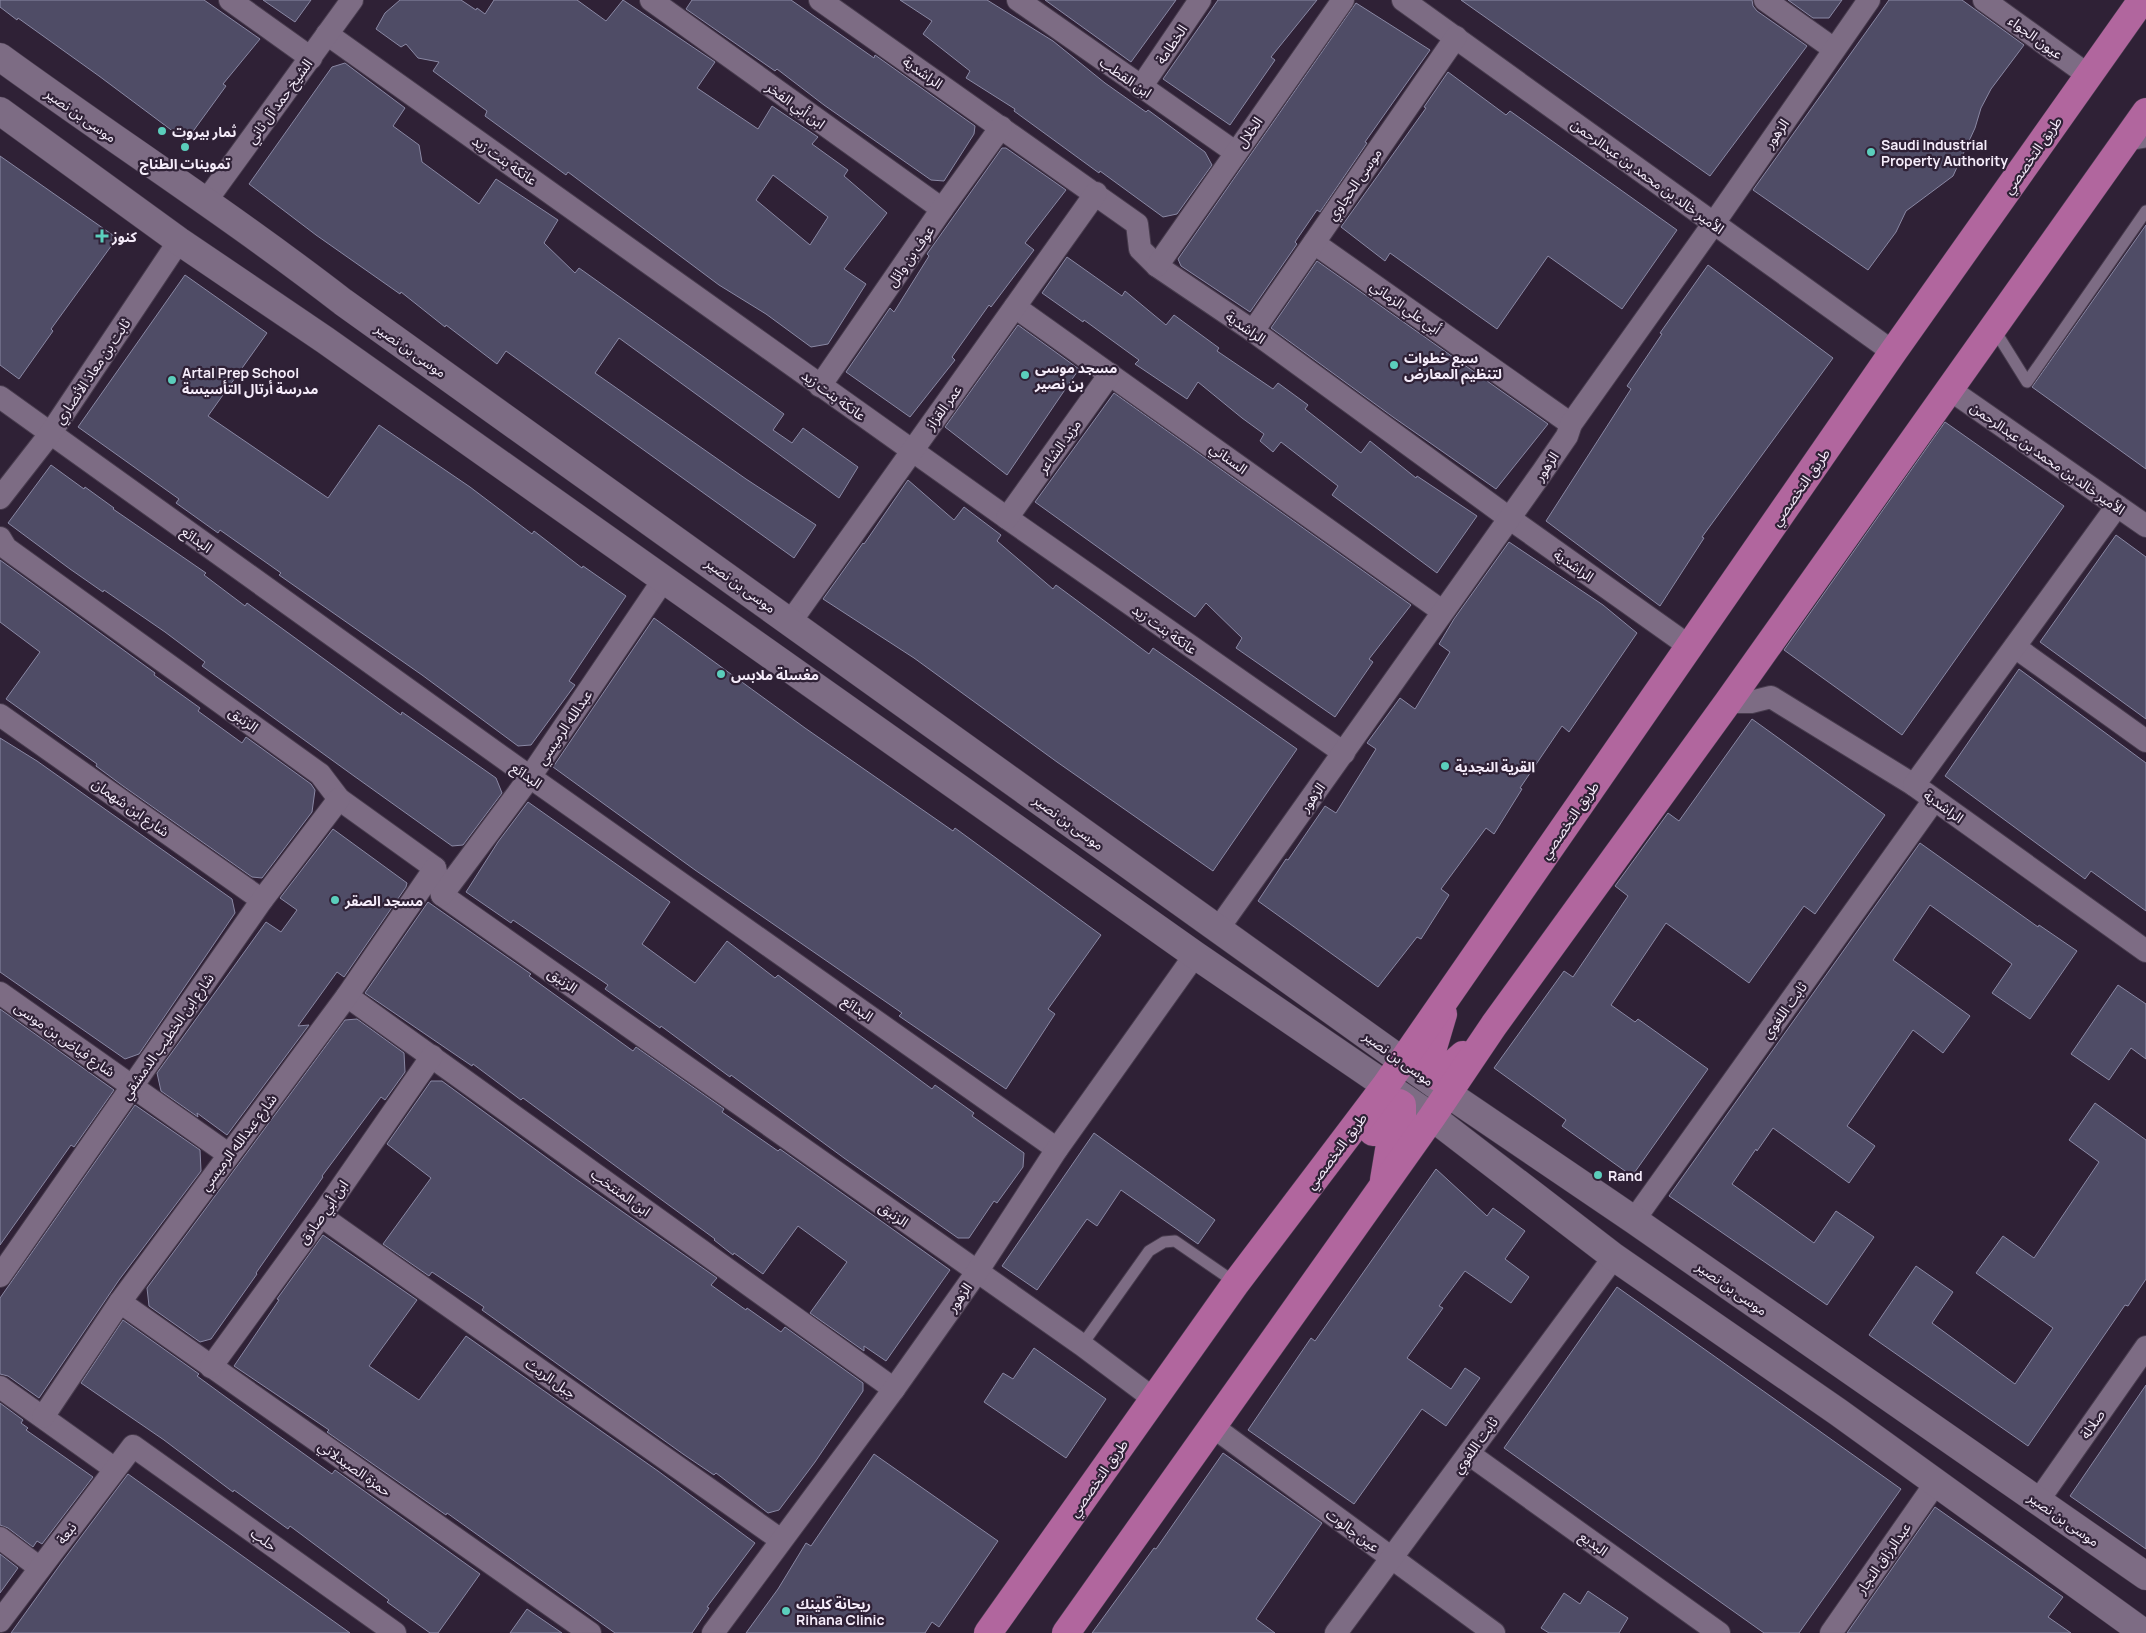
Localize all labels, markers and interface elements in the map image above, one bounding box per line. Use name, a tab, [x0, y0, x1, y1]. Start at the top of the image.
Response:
street label: عيون الجواء	[2005, 11, 2067, 63]
street label: الخطامة	[1151, 20, 1191, 68]
street label: الراشدية	[899, 51, 947, 93]
street label: ابن القطب	[1096, 52, 1156, 102]
street label: الشيخ حمد آل ثاني	[242, 55, 318, 149]
street label: ابن أبي الفخر	[761, 77, 829, 135]
street label: موسى بن نصير	[41, 83, 120, 146]
street label: طريق التخصصي	[1998, 112, 2068, 199]
street label: الخلال	[1231, 113, 1267, 151]
street label: الأمير خالد بن محمد بن عبدالرحمن	[1568, 114, 1728, 238]
street label: الزهور	[1759, 115, 1793, 152]
place label: ثمار بيروت	[172, 122, 237, 141]
marker: ثمار بيروت	[156, 125, 168, 137]
street label: عاتكة بنت زيد	[469, 131, 541, 189]
place label: Saudi Industrial Property Authority	[1881, 135, 2008, 170]
marker: تموينات الطناج	[179, 141, 191, 153]
street label: موسى الحجاوي	[1322, 144, 1388, 225]
marker: Saudi Industrial Property Authority	[1865, 146, 1877, 158]
place label: تموينات الطناج	[139, 154, 231, 175]
street label: عوف بن وائل	[882, 222, 938, 290]
place label: كنوز	[111, 227, 137, 246]
marker: كنوز	[96, 230, 108, 242]
street label: أبي علي الزماني	[1366, 276, 1445, 340]
street label: الراشدية	[1222, 306, 1270, 348]
street label: ثابت بن معاذ الأنصاري	[50, 314, 136, 429]
street label: موسى بن نصير	[371, 318, 450, 381]
place label: سبع خطوات لتنظيم المعارض	[1404, 348, 1502, 385]
place label: مسجد موسى بن نصير	[1034, 358, 1117, 393]
marker: سبع خطوات لتنظيم المعارض	[1388, 359, 1400, 371]
place label: Artal Prep School مدرسة أرتال التأسيسة	[182, 363, 318, 398]
street label: عاتكة بنت زيد	[798, 365, 870, 425]
marker: مسجد موسى بن نصير	[1019, 369, 1031, 381]
marker: Artal Prep School مدرسة أرتال التأسيسة	[166, 374, 178, 386]
street label: عمر القزاز	[920, 381, 966, 434]
street label: الأمير خالد بن محمد بن عبدالرحمن	[1967, 397, 2129, 519]
street label: مزيد الشاعر	[1032, 415, 1085, 478]
street label: السناني	[1205, 438, 1252, 480]
street label: طريق التخصصي	[1766, 444, 1836, 531]
street label: الزهور	[1529, 448, 1563, 485]
street label: البدائع	[177, 521, 216, 558]
street label: الراشدية	[1550, 544, 1598, 586]
street label: موسى بن نصير	[701, 552, 780, 617]
street label: عاتكة بنت زيد	[1129, 600, 1201, 658]
place label: مغسلة ملابس	[731, 665, 819, 684]
marker: مغسلة ملابس	[715, 668, 727, 680]
street label: عبدالله الرميسي	[532, 686, 598, 770]
street label: الزنبق	[225, 702, 263, 737]
place label: القرية النجدية	[1455, 757, 1535, 776]
street label: البدائع	[507, 758, 546, 794]
marker: القرية النجدية	[1439, 760, 1451, 772]
street label: شارع ابن شهمان	[88, 773, 173, 842]
street label: طريق التخصصي	[1535, 777, 1605, 864]
street label: الزهور	[1294, 779, 1329, 816]
street label: الراشدية	[1920, 785, 1968, 827]
street label: موسى بن نصير	[1029, 789, 1108, 854]
place label: مسجد الصقر	[344, 891, 423, 910]
marker: مسجد الصقر	[329, 894, 341, 906]
street label: الزنبق	[544, 963, 582, 998]
street label: شارع ابن الخطيب الدمشقي	[116, 969, 220, 1104]
street label: ثابت اللغوي	[1757, 978, 1813, 1044]
street label: البدائع	[838, 991, 877, 1027]
street label: شارع فياض بن موسى	[10, 997, 119, 1082]
street label: موسى بن نصير	[1359, 1025, 1438, 1090]
street label: شارع عبدالله الرميسي	[195, 1090, 283, 1196]
street label: طريق التخصصي	[1301, 1109, 1373, 1194]
street label: ابن المنتخب	[587, 1164, 655, 1220]
place label: Rand	[1608, 1166, 1643, 1185]
marker: Rand	[1592, 1169, 1604, 1181]
street label: ابن أبي صادق	[294, 1176, 354, 1249]
street label: الزنبق	[875, 1197, 913, 1232]
street label: موسى بن نصير	[1692, 1256, 1771, 1319]
street label: الزهور	[942, 1279, 976, 1316]
street label: جبل الريث	[522, 1354, 580, 1402]
street label: صلالة	[2075, 1405, 2109, 1442]
street label: ثابت اللغوي	[1448, 1413, 1504, 1479]
street label: طريق التخصصي	[1064, 1435, 1134, 1522]
street label: حمزة الصيدلاني	[313, 1436, 395, 1502]
street label: موسى بن نصير	[2024, 1487, 2103, 1550]
street label: عين جالوت	[1322, 1504, 1384, 1556]
street label: نبعة	[52, 1518, 81, 1548]
street label: عبدالرزاق النجار	[1851, 1518, 1915, 1598]
street label: حلب	[247, 1523, 281, 1555]
street label: البديع	[1575, 1526, 1612, 1561]
place label: ريحانة كلينك Rihana Clinic	[796, 1594, 885, 1629]
marker: ريحانة كلينك Rihana Clinic	[780, 1605, 792, 1617]

